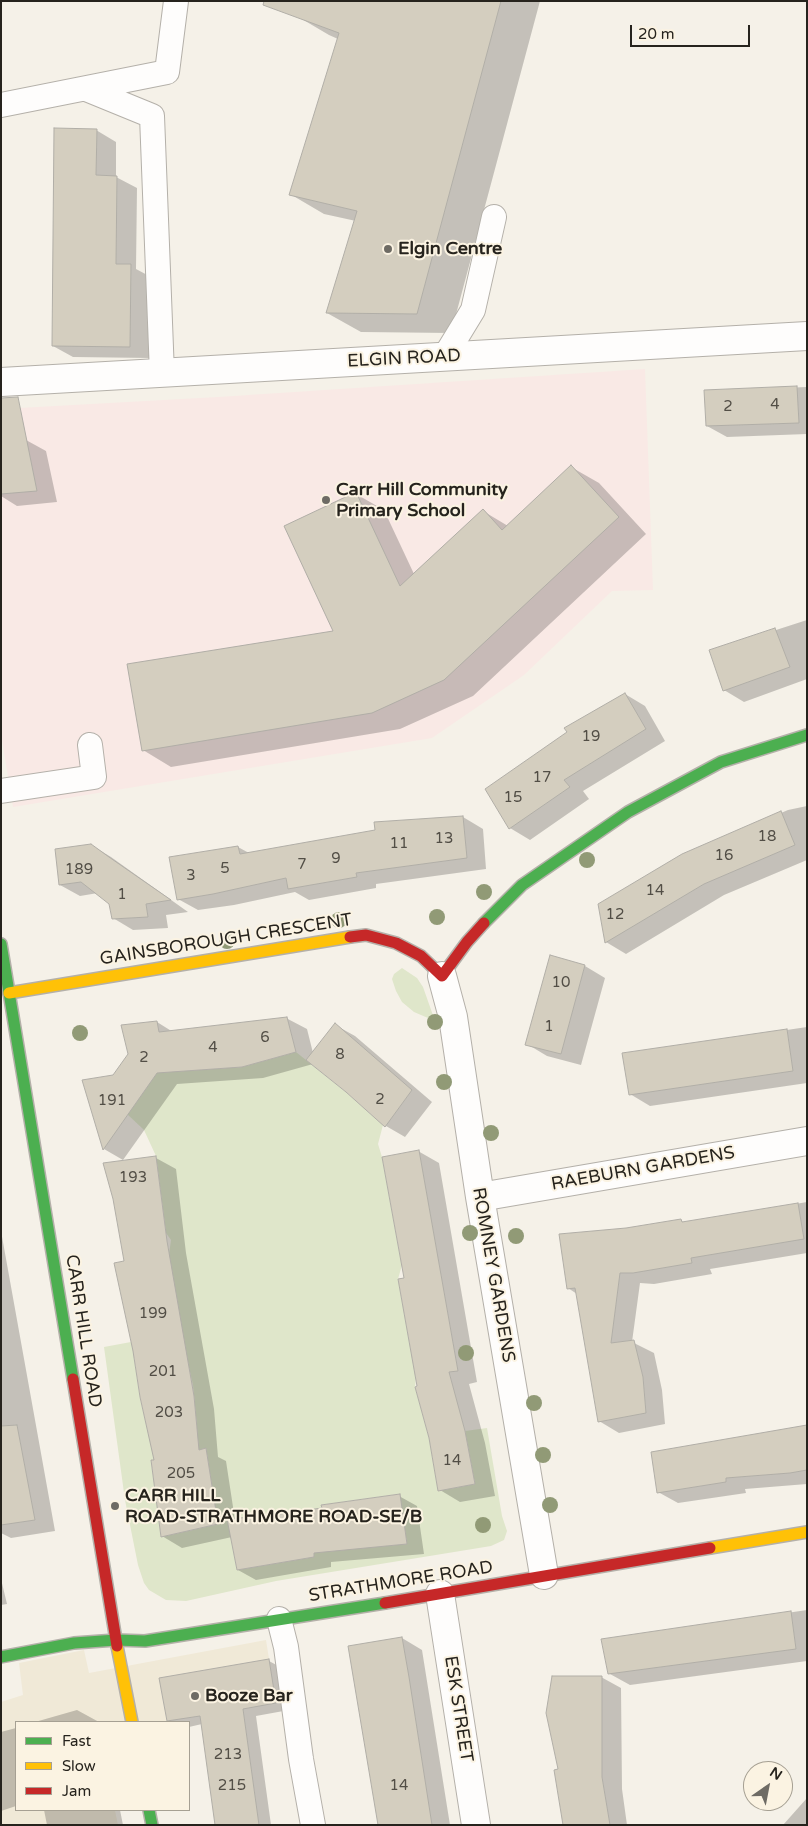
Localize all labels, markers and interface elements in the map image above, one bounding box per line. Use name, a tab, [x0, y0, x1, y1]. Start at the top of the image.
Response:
scale bar	[633, 15, 753, 47]
text: 20 m	[638, 25, 675, 43]
place label: Elgin Centre	[398, 238, 502, 260]
marker: Elgin Centre	[382, 243, 394, 255]
street label: ELGIN ROAD	[347, 345, 461, 373]
house number: 4	[770, 396, 780, 414]
house number: 2	[723, 398, 733, 416]
place label: Carr Hill Community Primary School	[336, 479, 508, 522]
marker: Carr Hill Community Primary School	[320, 494, 332, 506]
house number: 19	[582, 728, 600, 746]
house number: 17	[533, 769, 551, 787]
house number: 15	[504, 789, 522, 807]
house number: 18	[758, 828, 776, 846]
house number: 13	[435, 830, 453, 848]
house number: 11	[390, 835, 408, 853]
house number: 16	[715, 847, 733, 865]
house number: 9	[331, 850, 341, 868]
house number: 7	[297, 856, 307, 874]
house number: 5	[220, 860, 230, 878]
house number: 189	[65, 861, 93, 879]
house number: 3	[186, 867, 196, 885]
house number: 14	[646, 882, 664, 900]
house number: 1	[117, 886, 127, 904]
house number: 12	[606, 906, 624, 924]
street label: GAINSBOROUGH CRESCENT	[98, 909, 354, 971]
house number: 10	[552, 974, 570, 992]
house number: 1	[544, 1018, 554, 1036]
house number: 6	[260, 1029, 270, 1047]
house number: 4	[208, 1039, 218, 1057]
house number: 8	[335, 1046, 345, 1064]
house number: 2	[139, 1049, 149, 1067]
house number: 2	[375, 1091, 385, 1109]
house number: 191	[98, 1092, 126, 1110]
street label: RAEBURN GARDENS	[549, 1142, 737, 1196]
house number: 193	[119, 1169, 147, 1187]
street label: ROMNEY GARDENS	[467, 1186, 519, 1364]
street label: CARR HILL ROAD	[60, 1253, 106, 1409]
house number: 199	[139, 1305, 167, 1323]
house number: 201	[149, 1363, 177, 1381]
house number: 203	[155, 1404, 183, 1422]
house number: 14	[443, 1452, 461, 1470]
house number: 205	[167, 1465, 195, 1483]
place label: CARR HILL ROAD-STRATHMORE ROAD-SE/B	[125, 1485, 422, 1528]
marker: CARR HILL ROAD-STRATHMORE ROAD-SE/B	[109, 1500, 121, 1512]
street label: STRATHMORE ROAD	[307, 1557, 495, 1607]
street label: ESK STREET	[439, 1654, 477, 1764]
place label: Booze Bar	[205, 1685, 293, 1707]
marker: Booze Bar	[189, 1690, 201, 1702]
legend	[15, 1721, 190, 1811]
text: Fast	[62, 1732, 91, 1750]
house number: 213	[214, 1746, 242, 1764]
text: Slow	[62, 1757, 96, 1775]
north arrow	[743, 1761, 793, 1811]
text: N	[767, 1764, 785, 1784]
house number: 215	[218, 1777, 246, 1795]
house number: 14	[390, 1777, 408, 1795]
text: Jam	[62, 1782, 91, 1800]

